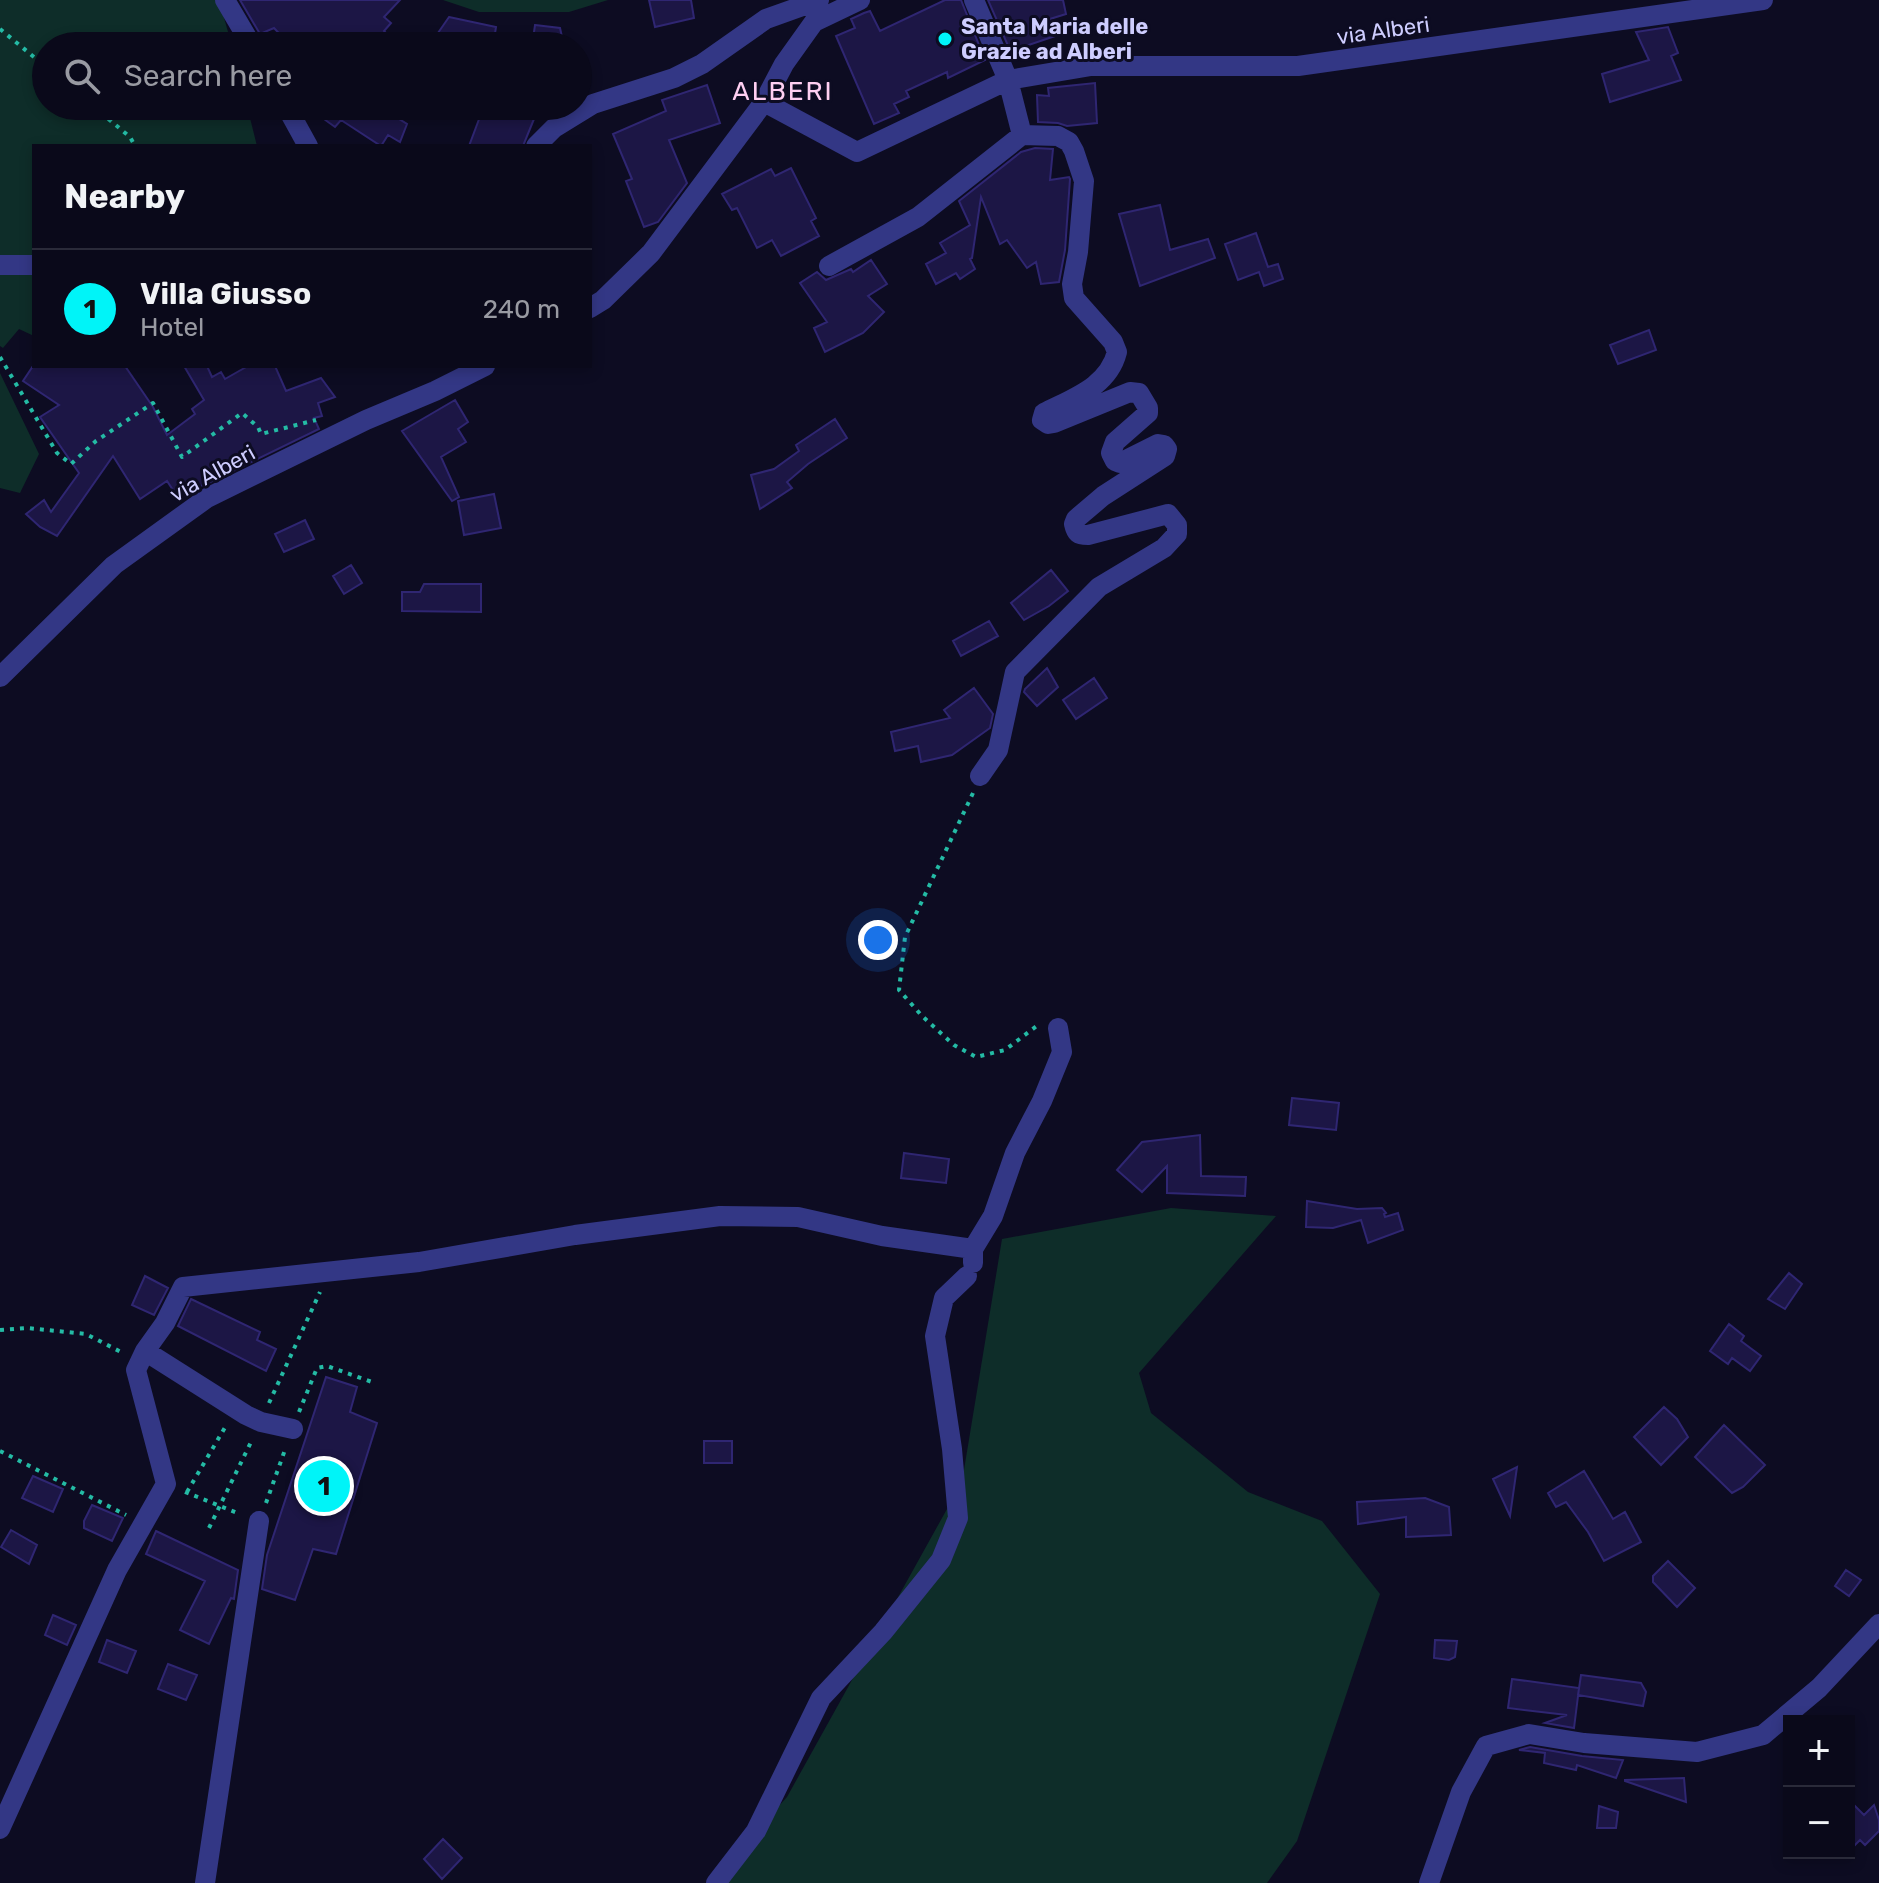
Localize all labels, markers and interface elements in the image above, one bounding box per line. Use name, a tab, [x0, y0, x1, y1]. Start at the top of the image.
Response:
street label: via Alberi	[1335, 11, 1431, 50]
place label: Santa Maria delle Grazie ad Alberi	[961, 13, 1148, 65]
marker: Santa Maria delle Grazie ad Alberi	[936, 30, 954, 48]
search box	[32, 32, 592, 120]
icon: search	[60, 54, 104, 98]
text: Search here	[124, 58, 292, 94]
district label: ALBERI	[732, 76, 834, 107]
text: Nearby	[64, 176, 185, 217]
text: Villa Giusso	[140, 276, 311, 312]
text: 1	[84, 294, 96, 325]
text: 240 m	[483, 294, 560, 325]
text: Hotel	[140, 312, 204, 343]
street label: via Alberi	[165, 439, 260, 508]
your location	[858, 920, 898, 960]
pin: 1	[298, 1456, 350, 1516]
map controls	[1783, 1715, 1855, 1859]
button: +	[1783, 1715, 1855, 1787]
button: −	[1783, 1787, 1855, 1859]

